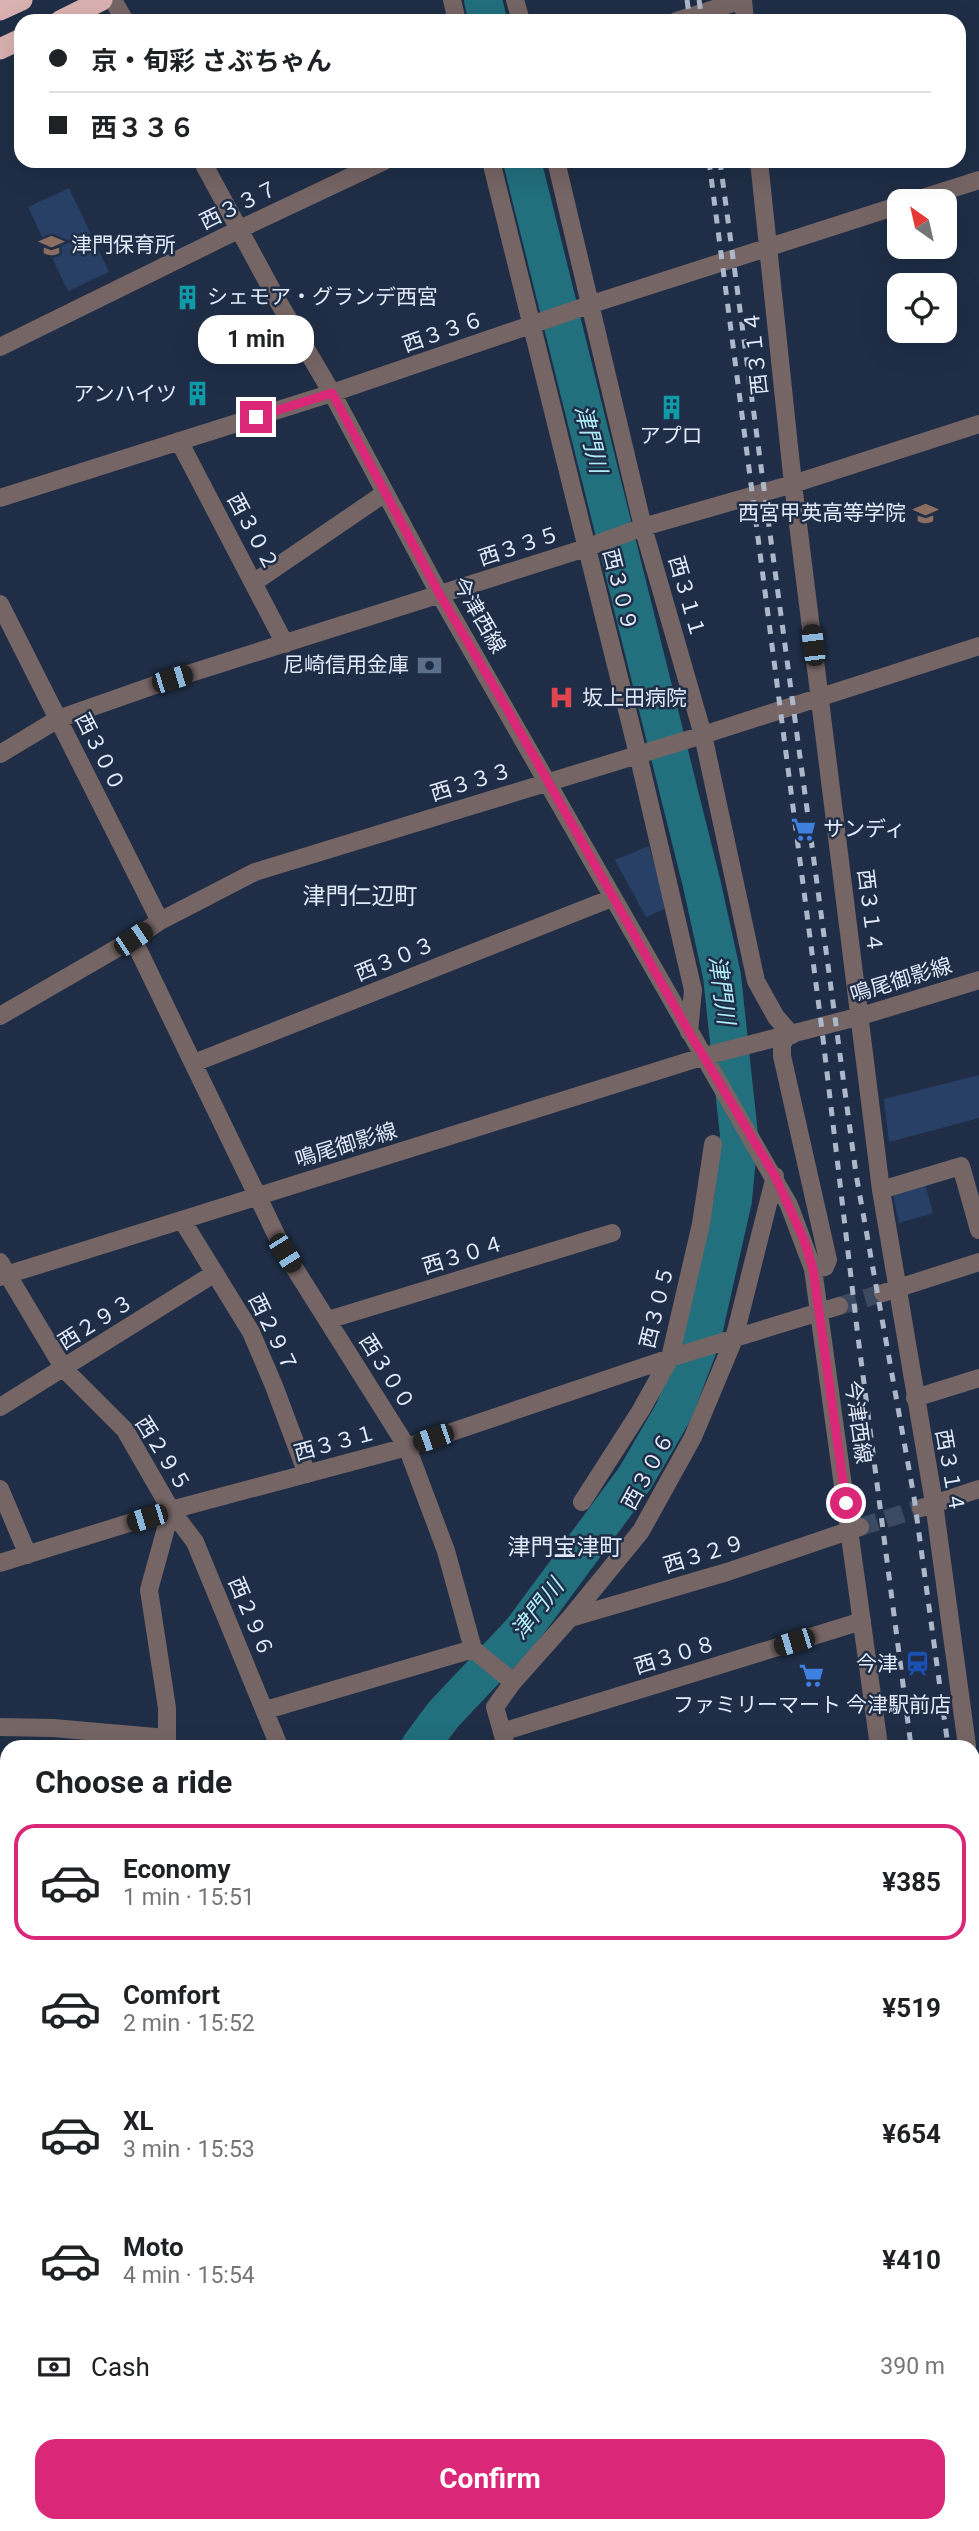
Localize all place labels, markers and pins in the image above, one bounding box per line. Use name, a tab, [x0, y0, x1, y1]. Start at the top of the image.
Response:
school or university icon: 津門保育所	[37, 231, 65, 259]
place label: 津門保育所	[71, 233, 176, 257]
building icon: シェモア・グランデ西宮	[173, 283, 201, 311]
place label: シェモア・グランデ西宮	[207, 285, 438, 309]
building icon: アンハイツ	[183, 380, 211, 408]
place label: アンハイツ	[73, 382, 177, 406]
building icon: アプロ	[657, 393, 685, 421]
place label: アプロ	[640, 424, 703, 448]
school or university icon: 西宮甲英高等学院	[912, 499, 940, 527]
place label: 西宮甲英高等学院	[738, 501, 906, 525]
bank icon: 尼崎信用金庫	[415, 651, 443, 679]
place label: 尼崎信用金庫	[283, 653, 409, 677]
hospital icon: 坂上田病院	[548, 684, 576, 712]
place label: 坂上田病院	[582, 686, 687, 710]
supermarket icon: サンディ	[789, 815, 817, 843]
place label: サンディ	[823, 817, 906, 841]
station icon: 今津	[904, 1650, 932, 1678]
place label: 今津	[856, 1652, 898, 1676]
supermarket icon: ファミリーマート 今津駅前店	[798, 1662, 826, 1690]
place label: ファミリーマート 今津駅前店	[673, 1693, 951, 1717]

